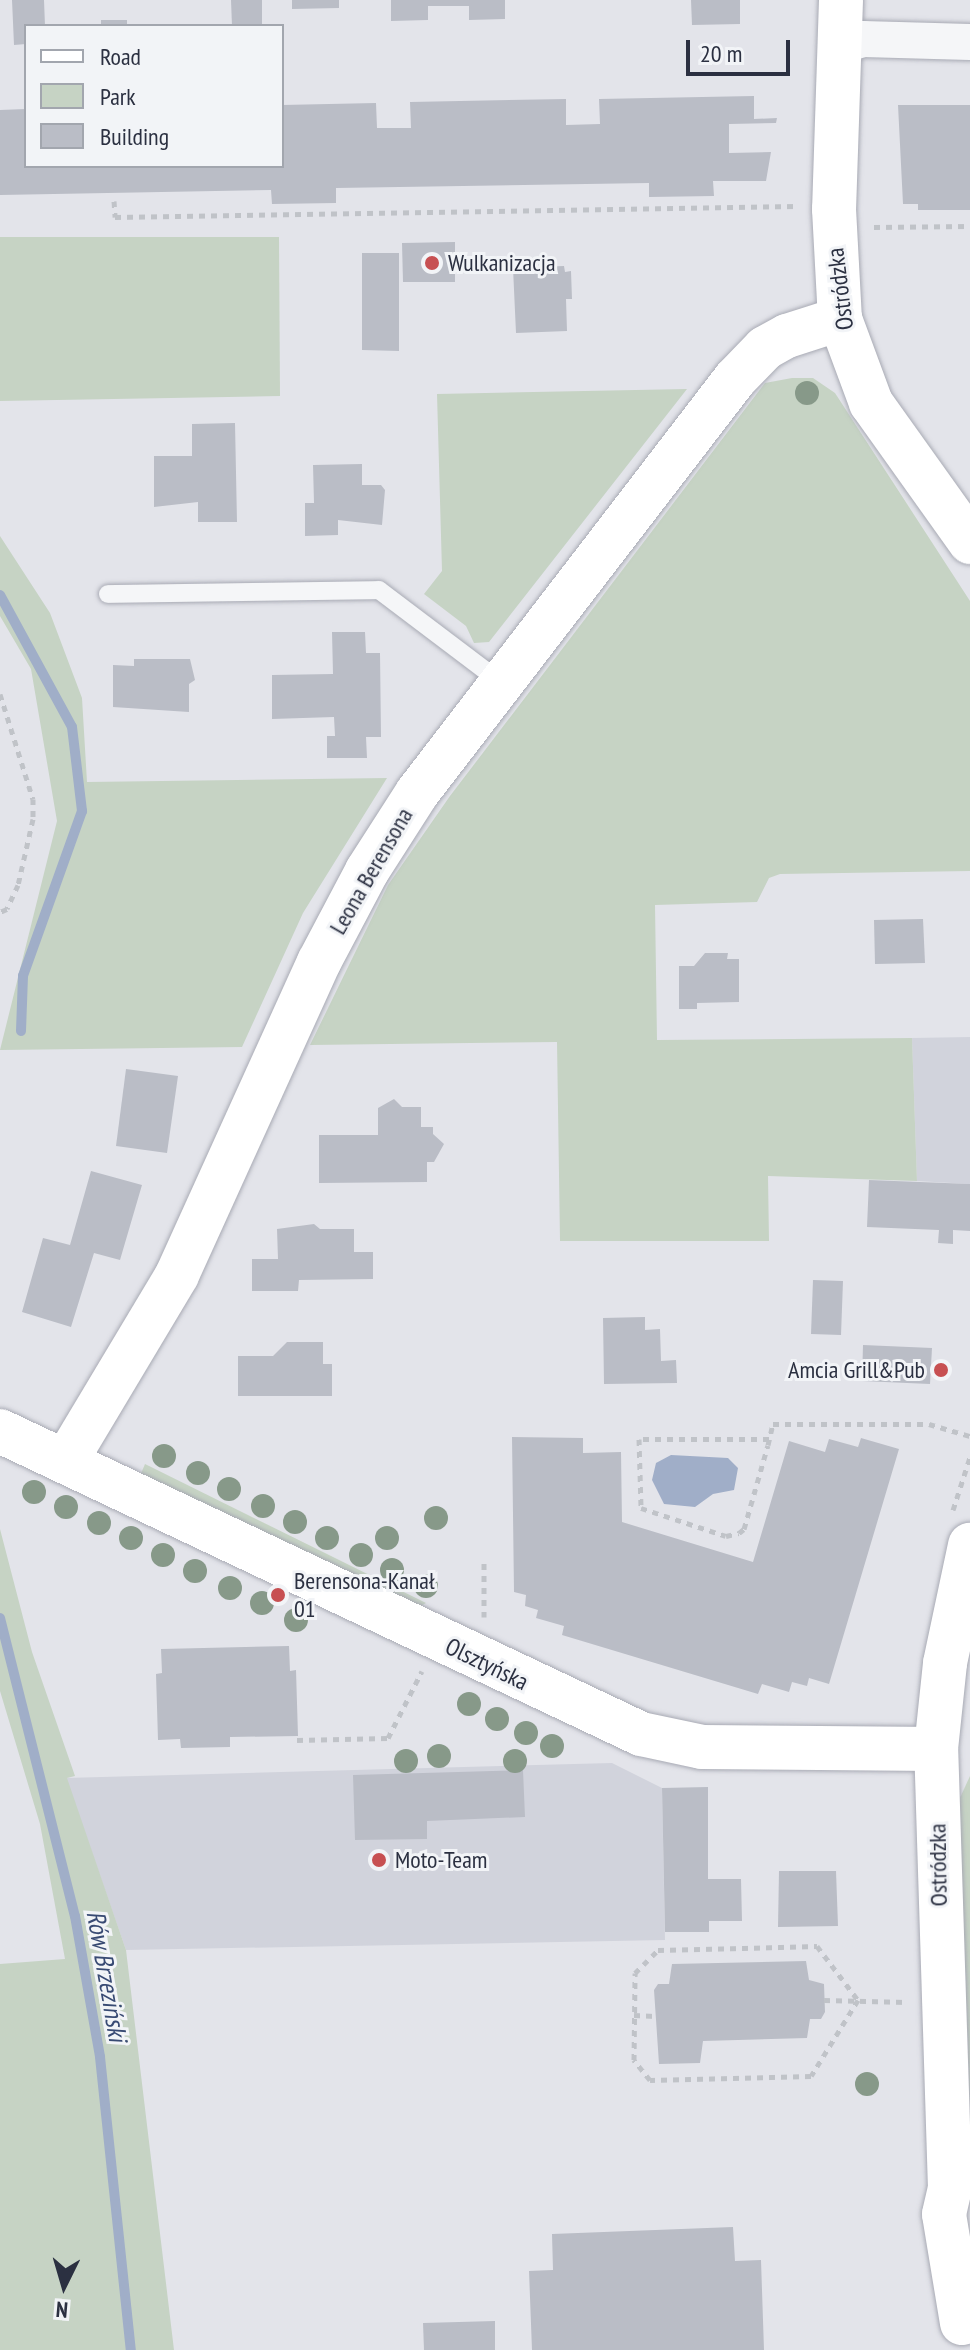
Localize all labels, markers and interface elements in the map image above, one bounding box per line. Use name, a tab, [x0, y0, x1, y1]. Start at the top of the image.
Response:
legend	[24, 24, 284, 168]
scale bar	[690, 24, 794, 74]
text: 20 m	[700, 38, 742, 69]
text: Road	[100, 41, 141, 72]
text: Park	[100, 81, 136, 112]
text: Building	[100, 121, 169, 152]
street label: Ostródzka	[821, 246, 859, 332]
place label: Wulkanizacja	[448, 249, 556, 277]
marker: Wulkanizacja	[423, 254, 441, 272]
street label: Leona Berensona	[323, 803, 419, 939]
place label: Amcia Grill&Pub	[788, 1356, 925, 1384]
marker: Amcia Grill&Pub	[932, 1361, 950, 1379]
place label: Berensona-Kanał 01	[294, 1567, 435, 1623]
marker: Berensona-Kanał 01	[269, 1586, 287, 1604]
street label: Olsztyńska	[441, 1632, 533, 1696]
street label: Ostródzka	[923, 1823, 953, 1907]
place label: Moto-Team	[395, 1846, 487, 1874]
marker: Moto-Team	[370, 1851, 388, 1869]
water label: Rów Brzeziński	[80, 1908, 134, 2044]
north arrow	[24, 2246, 104, 2326]
text: N	[55, 2295, 69, 2324]

